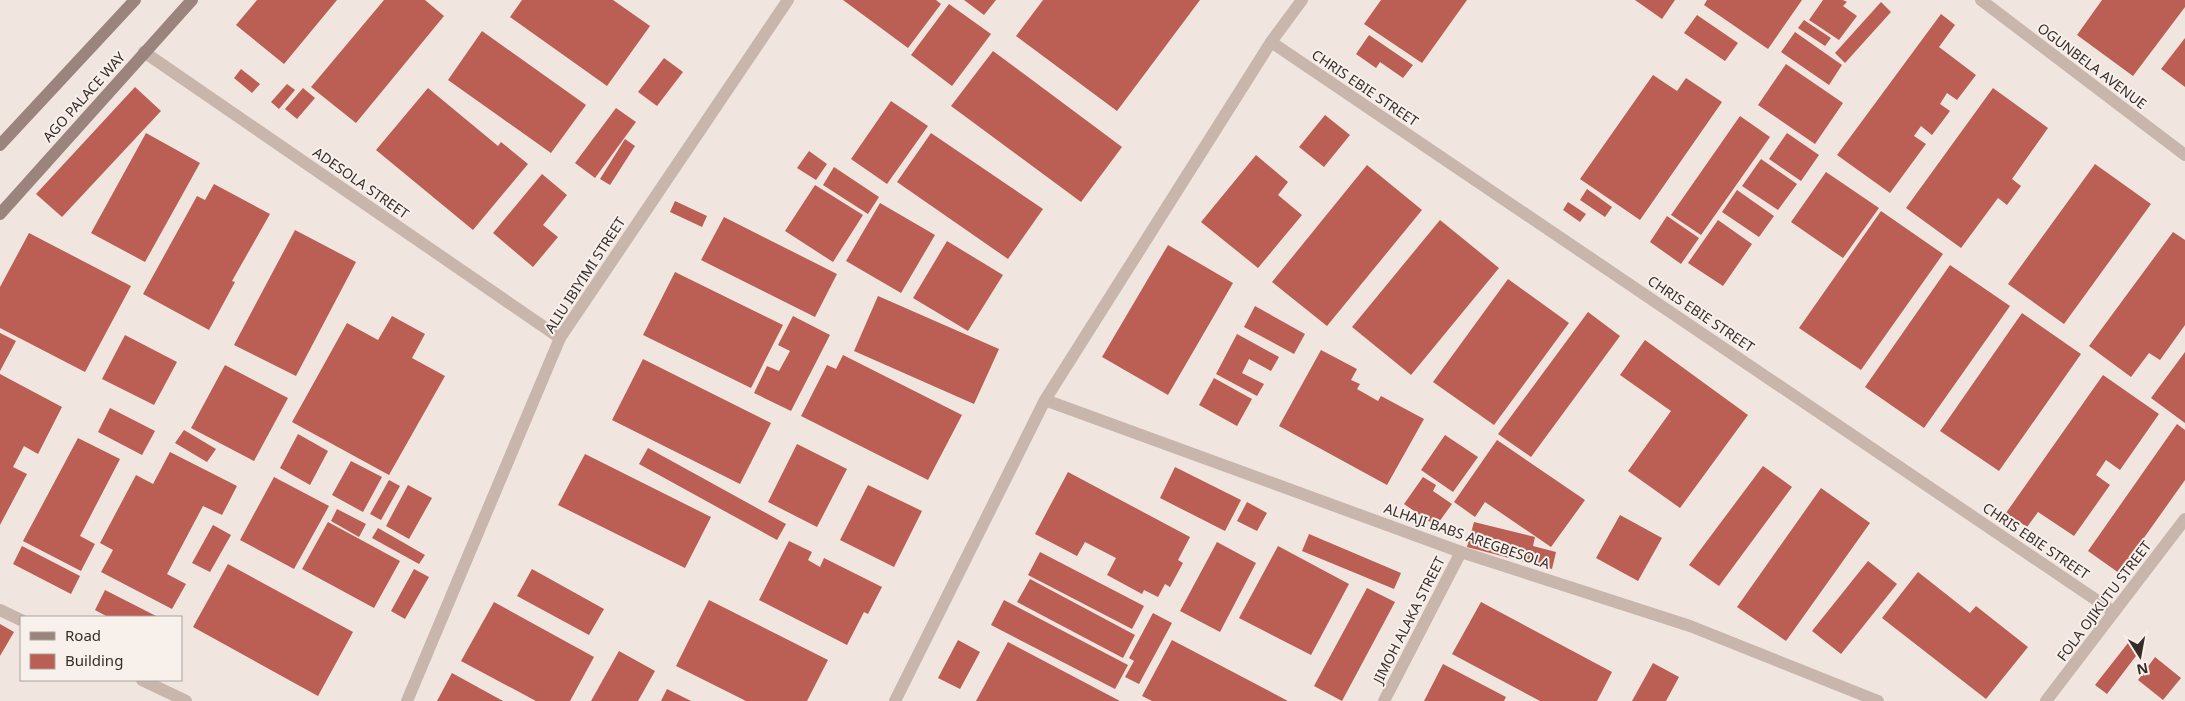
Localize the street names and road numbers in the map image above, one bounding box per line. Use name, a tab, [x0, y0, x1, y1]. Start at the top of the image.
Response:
street label: OGUNBELA AVENUE	[2034, 18, 2151, 113]
street label: CHRIS EBIE STREET	[1308, 45, 1422, 130]
street label: AGO PALACE WAY	[38, 48, 129, 146]
street label: ADESOLA STREET	[310, 142, 413, 223]
street label: ALIU IBIYIMI STREET	[540, 213, 629, 336]
street label: CHRIS EBIE STREET	[1644, 271, 1758, 356]
street label: ALHAJI BABS AREGBESOLA	[1382, 498, 1553, 573]
street label: CHRIS EBIE STREET	[1979, 498, 2093, 583]
street label: FOLA OJIKUTU STREET	[2052, 537, 2155, 665]
street label: JIMOH ALAKA STREET	[1367, 553, 1449, 688]

